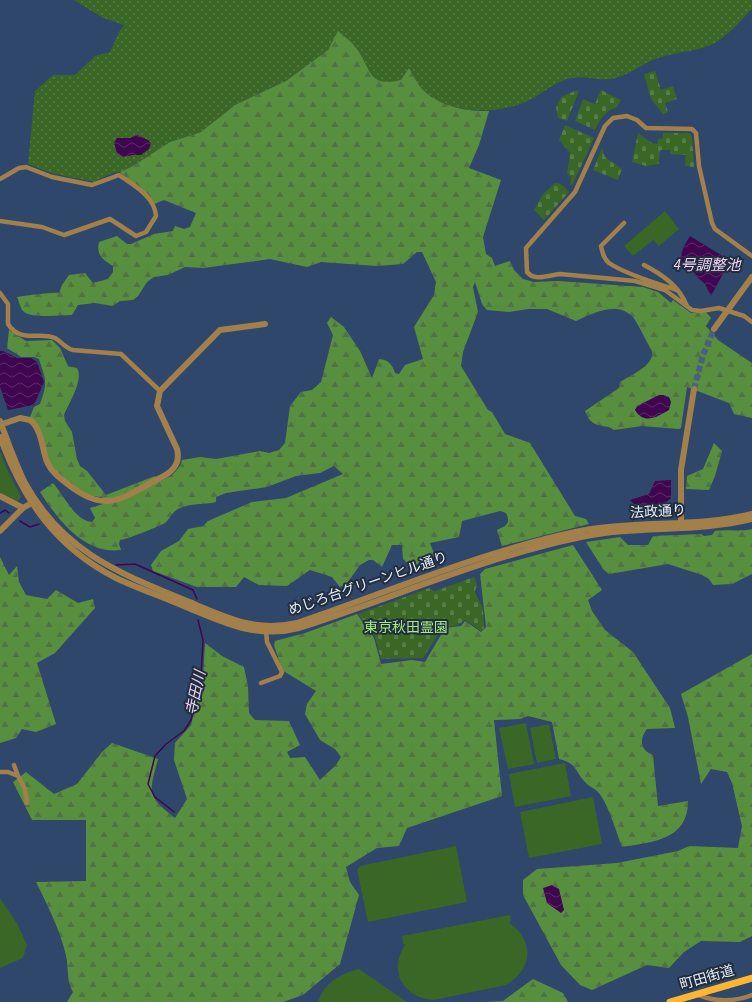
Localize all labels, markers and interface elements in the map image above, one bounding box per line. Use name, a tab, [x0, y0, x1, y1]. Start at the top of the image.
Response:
water label: 4号調整池	[673, 255, 743, 276]
street label: 法政通り	[630, 501, 686, 523]
street label: めじろ台グリーンヒル通り	[286, 547, 450, 621]
park label: 東京秋田霊園	[364, 618, 448, 638]
water label: 寺田川	[181, 667, 211, 717]
street label: 町田街道	[677, 961, 737, 995]

